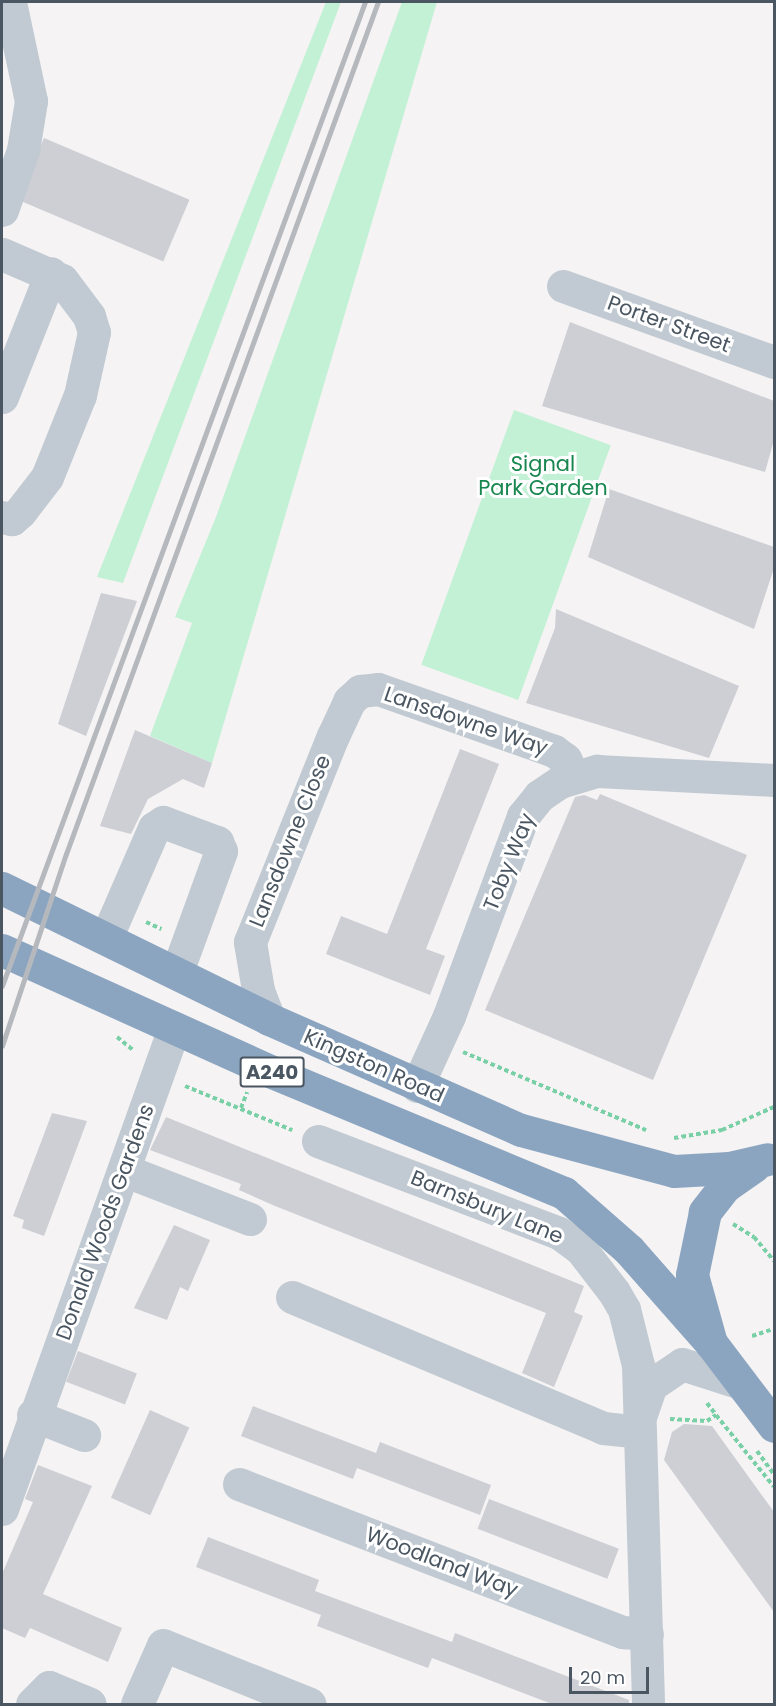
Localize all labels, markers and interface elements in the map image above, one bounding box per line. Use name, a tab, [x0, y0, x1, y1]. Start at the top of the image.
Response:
street label: Porter Street	[604, 290, 734, 358]
park label: Signal Park Garden	[478, 451, 608, 501]
street label: Lansdowne Way	[381, 681, 551, 761]
street label: Lansdowne Close	[244, 751, 336, 931]
street label: Toby Way	[478, 810, 540, 914]
street label: Kingston Road	[300, 1024, 448, 1108]
road number: A240	[239, 1055, 305, 1089]
street label: Donald Woods Gardens	[51, 1101, 159, 1343]
street label: Barnsbury Lane	[407, 1165, 567, 1249]
street label: Woodland Way	[362, 1521, 522, 1603]
scale bar	[572, 1655, 652, 1693]
text: 20 m	[580, 1665, 625, 1690]

